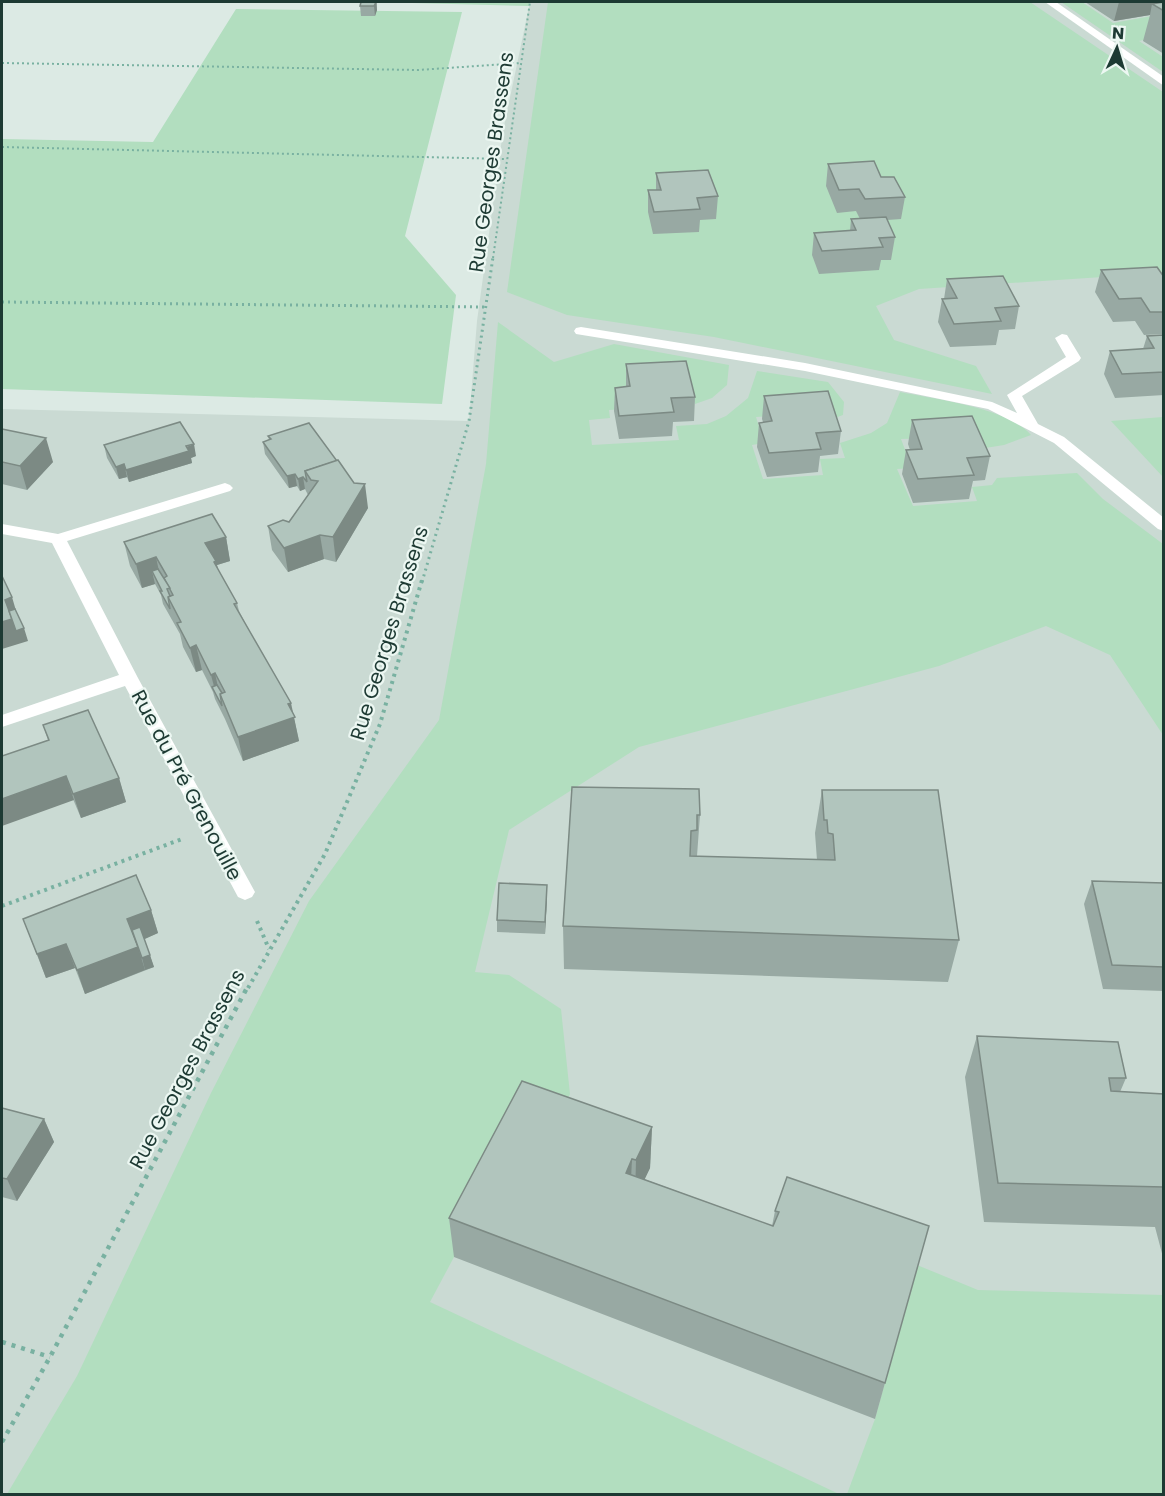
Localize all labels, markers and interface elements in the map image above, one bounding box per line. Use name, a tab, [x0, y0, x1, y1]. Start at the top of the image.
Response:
north arrow	[1087, 18, 1147, 78]
text: N	[1111, 22, 1125, 45]
street label: Rue Georges Brassens	[462, 50, 520, 274]
street label: Rue Georges Brassens	[343, 523, 435, 743]
street label: Rue du Pré Grenouille	[125, 685, 249, 885]
street label: Rue Georges Brassens	[122, 964, 252, 1174]

